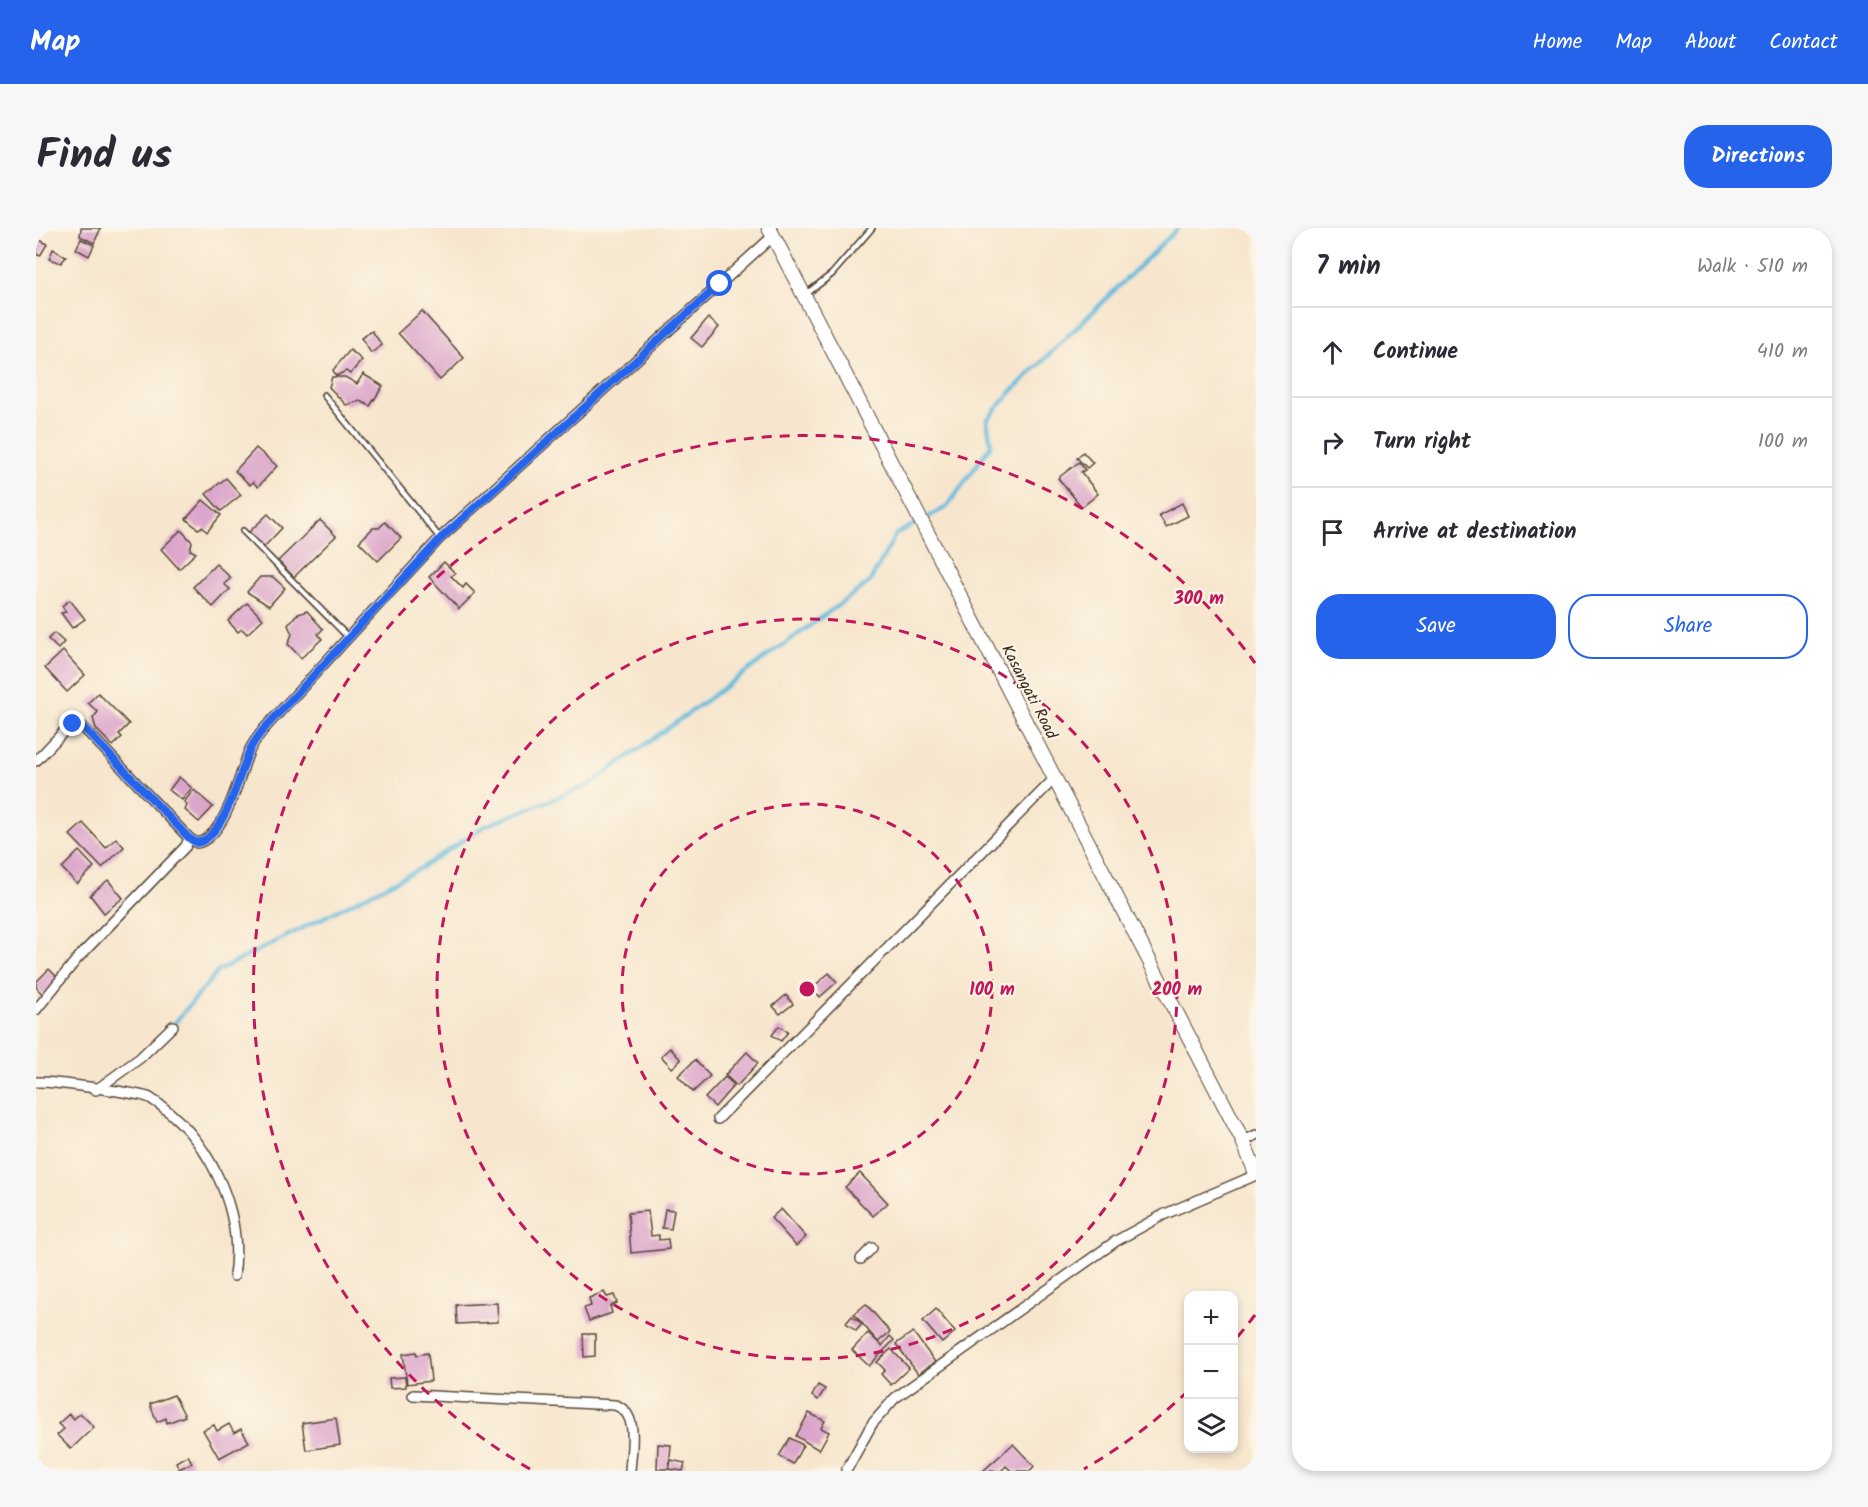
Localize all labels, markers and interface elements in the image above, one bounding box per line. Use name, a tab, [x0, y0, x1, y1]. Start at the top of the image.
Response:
text: Map	[30, 20, 81, 65]
text: Home	[1533, 26, 1582, 59]
text: Map	[1615, 26, 1652, 59]
text: About	[1685, 26, 1736, 59]
text: Contact	[1769, 26, 1838, 59]
text: Find us	[36, 123, 172, 190]
button: Directions	[1684, 125, 1832, 188]
text: 7 min	[1316, 246, 1381, 288]
text: Walk · 510 m	[1697, 251, 1808, 283]
route start	[706, 270, 732, 296]
text: Continue	[1373, 335, 1458, 370]
icon: ahead	[1316, 336, 1349, 369]
text: 410 m	[1757, 336, 1808, 368]
text: Turn right	[1373, 425, 1471, 460]
icon: right	[1316, 426, 1349, 459]
text: 100 m	[1758, 426, 1808, 458]
text: Arrive at destination	[1373, 515, 1576, 550]
icon: arrive	[1316, 516, 1349, 549]
text: 300 m	[1173, 585, 1224, 614]
button: Save	[1316, 594, 1556, 659]
button: Share	[1568, 594, 1808, 659]
street label: Kasangati Road	[994, 640, 1064, 745]
route end	[59, 710, 85, 736]
text: 100 m	[969, 976, 1015, 1005]
text: 200 m	[1152, 976, 1203, 1005]
centre of rings	[797, 979, 817, 999]
map controls	[1184, 1291, 1238, 1453]
button: +	[1184, 1291, 1238, 1345]
button: −	[1184, 1345, 1238, 1399]
button: layers	[1184, 1399, 1238, 1453]

